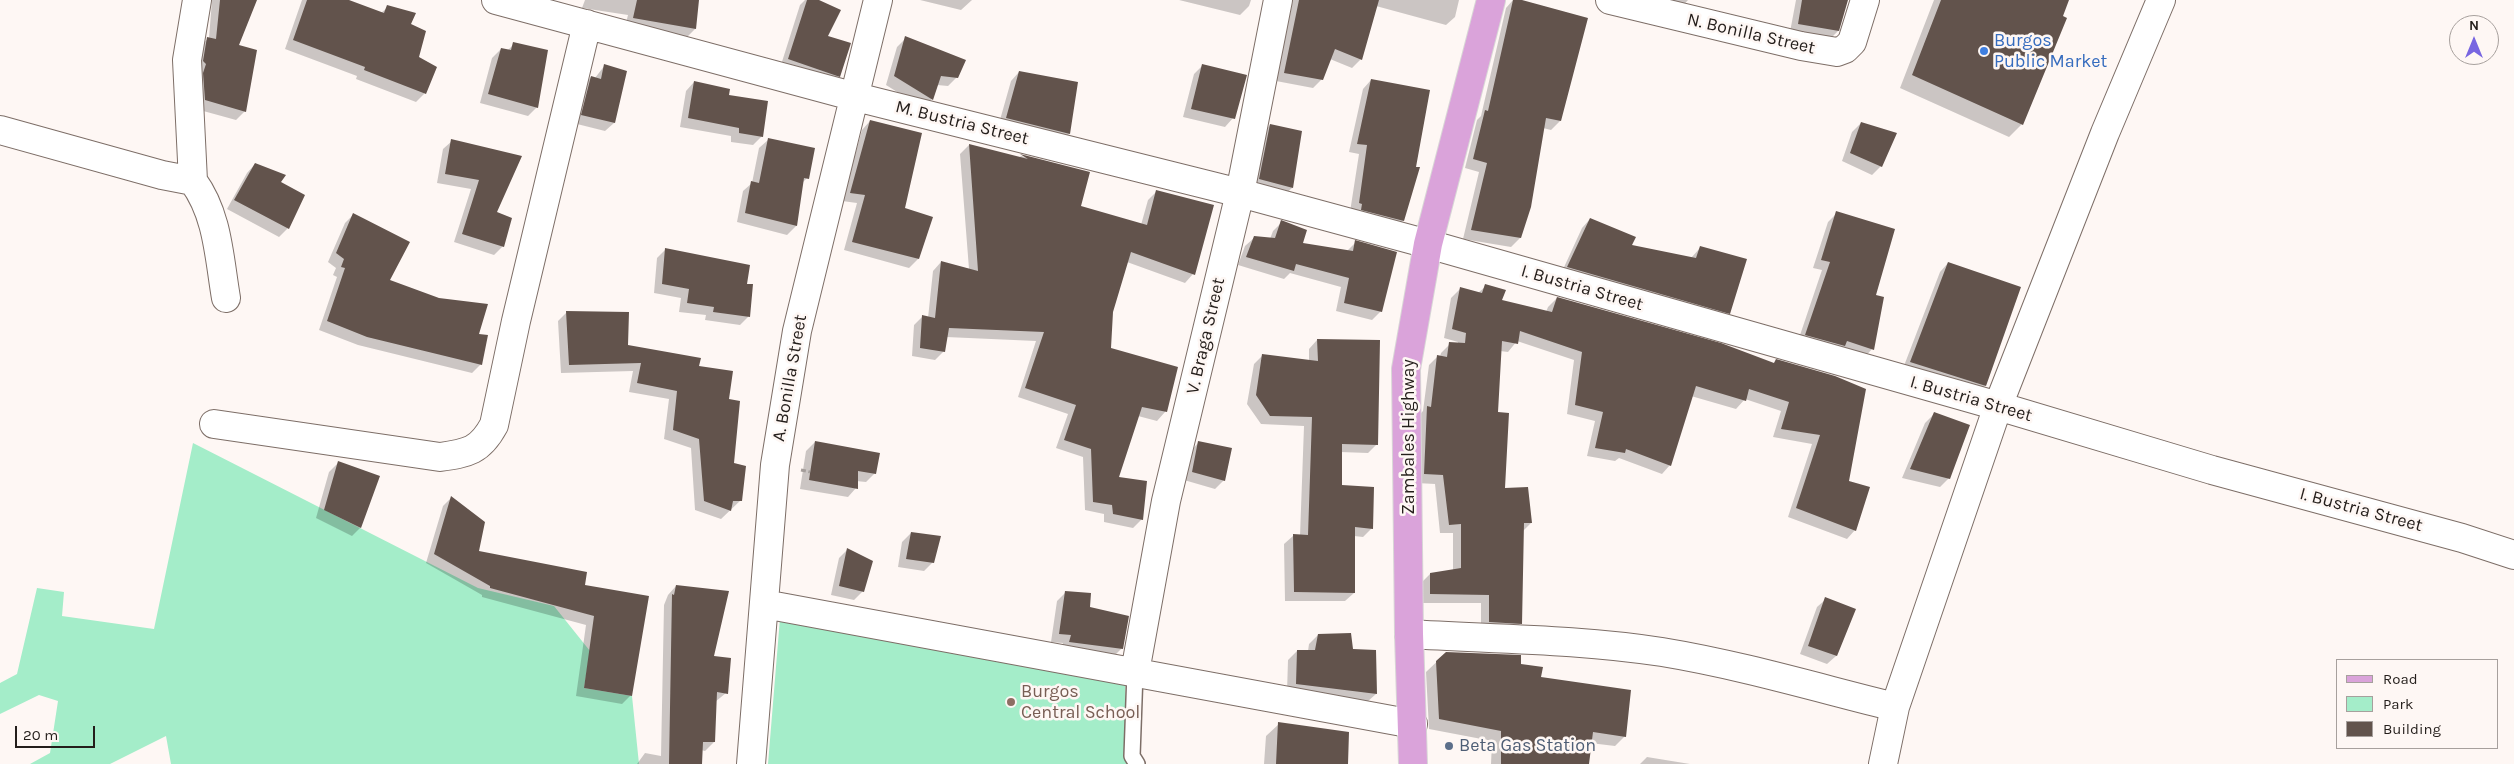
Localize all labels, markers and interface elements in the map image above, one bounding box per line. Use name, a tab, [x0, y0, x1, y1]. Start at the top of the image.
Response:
street label: N. Bonilla Street	[1685, 9, 1817, 59]
north arrow	[2449, 15, 2499, 65]
text: N	[2469, 17, 2479, 34]
place label: Burgos Public Market	[1994, 30, 2107, 72]
marker: Burgos Public Market	[1978, 45, 1990, 57]
street label: M. Bustria Street	[893, 96, 1031, 150]
street label: I. Bustria Street	[1518, 260, 1646, 316]
street label: V. Braga Street	[1182, 276, 1230, 396]
street label: A. Bonilla Street	[768, 313, 812, 443]
street label: Zambales Highway	[1398, 359, 1420, 515]
street label: I. Bustria Street	[1907, 371, 2035, 427]
street label: I. Bustria Street	[2297, 483, 2425, 537]
legend	[2336, 659, 2499, 749]
text: Road	[2383, 670, 2418, 688]
place label: Burgos Central School	[1021, 681, 1140, 724]
text: Park	[2383, 695, 2413, 713]
marker: Burgos Central School	[1005, 696, 1017, 708]
scale bar	[18, 716, 98, 748]
text: Building	[2383, 720, 2441, 738]
text: 20 m	[23, 726, 58, 744]
place label: Beta Gas Station	[1459, 735, 1596, 757]
marker: Beta Gas Station	[1443, 740, 1455, 752]

